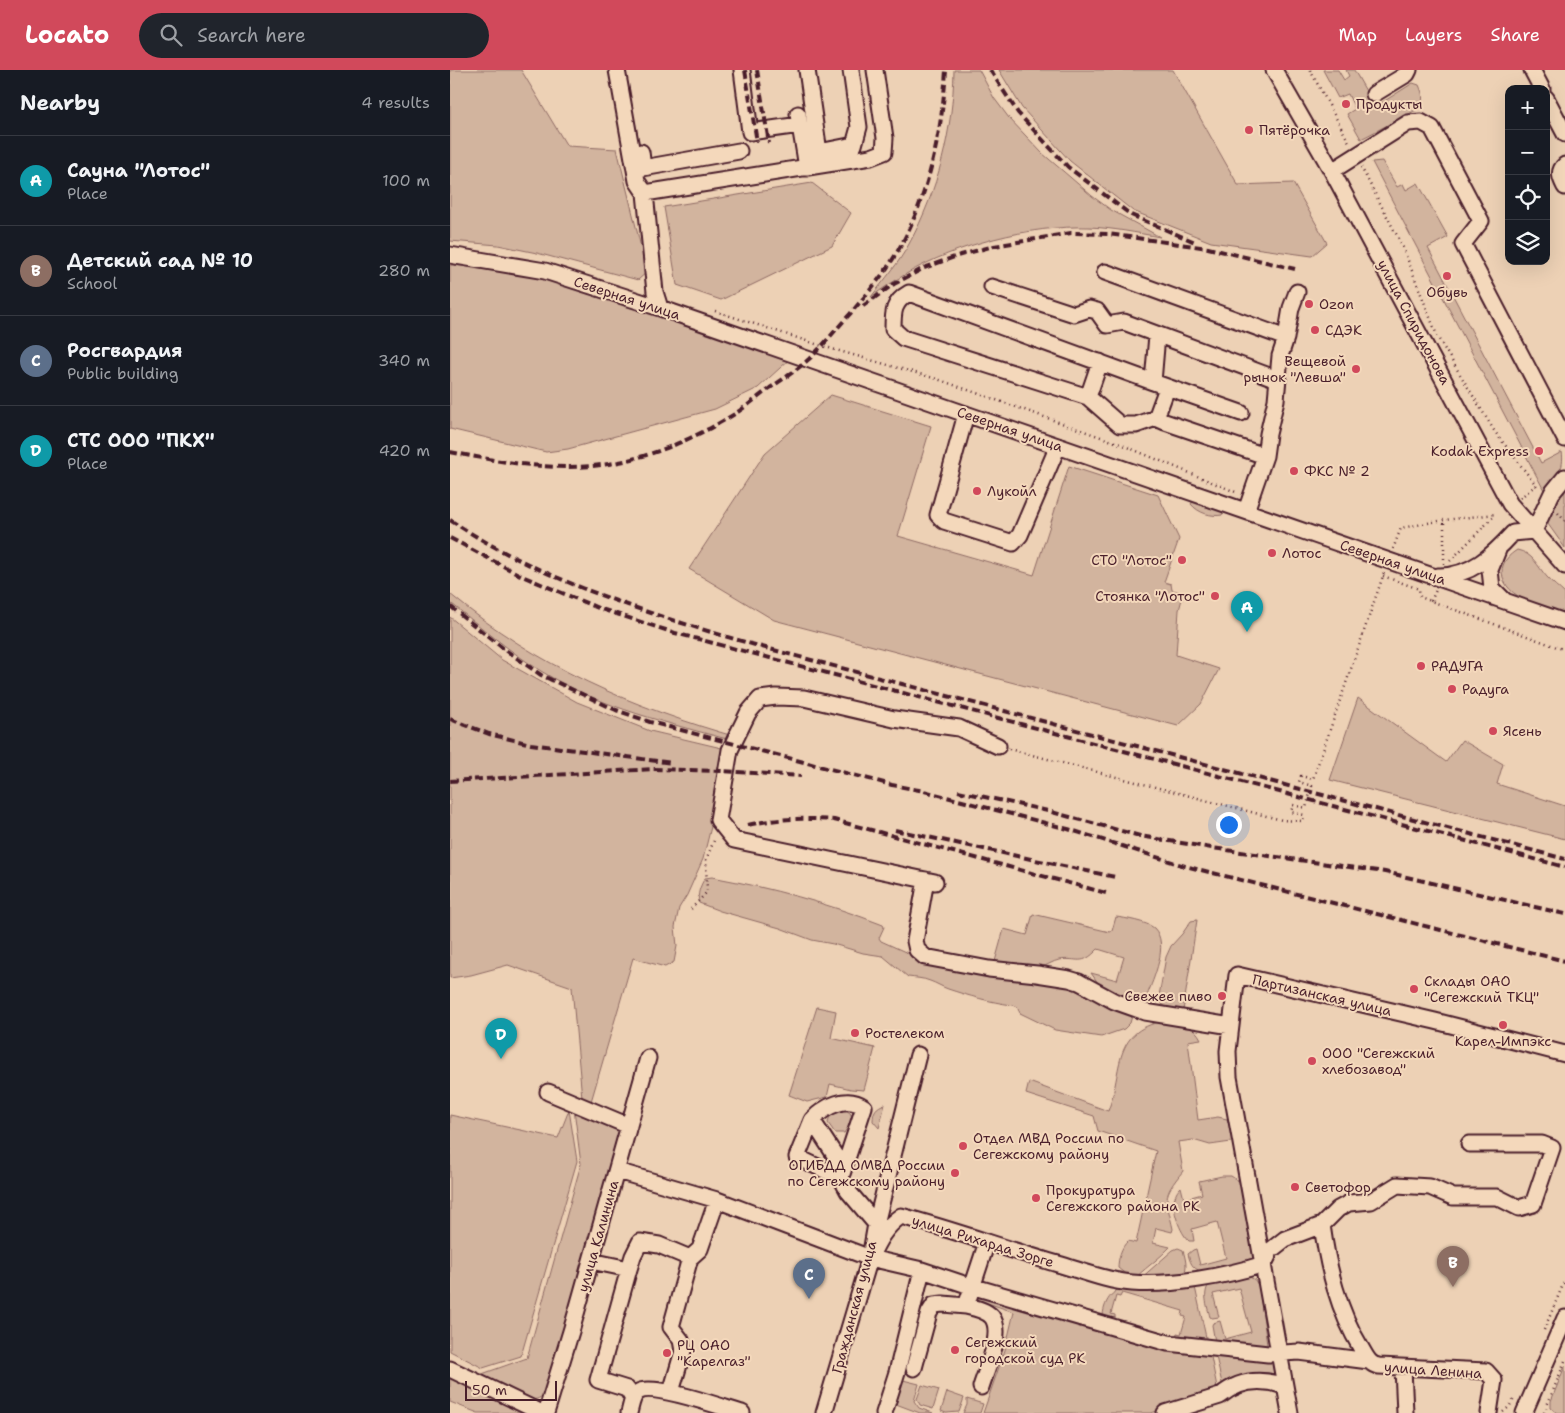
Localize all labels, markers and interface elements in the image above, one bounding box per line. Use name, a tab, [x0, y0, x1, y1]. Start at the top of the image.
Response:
search box	[139, 13, 489, 58]
text: Locato	[25, 19, 109, 51]
icon: search	[157, 21, 185, 49]
text: Search here	[197, 23, 306, 48]
text: Map	[1339, 23, 1377, 47]
text: Layers	[1405, 23, 1462, 47]
text: Share	[1490, 23, 1540, 47]
map controls	[1505, 85, 1550, 265]
button: +	[1505, 85, 1550, 130]
text: Nearby	[20, 89, 100, 117]
text: 4 results	[361, 92, 430, 113]
place label: Продукты	[1356, 95, 1423, 113]
marker: Продукты	[1340, 98, 1352, 110]
place label: Пятёрочка	[1259, 121, 1330, 139]
marker: Пятёрочка	[1243, 124, 1255, 136]
button: −	[1505, 130, 1550, 175]
text: Сауна "Лотос"	[67, 158, 210, 183]
text: A	[30, 170, 42, 191]
text: 100 m	[382, 170, 430, 191]
button: locate	[1505, 175, 1550, 220]
text: Place	[67, 183, 108, 204]
button: layers	[1505, 220, 1550, 265]
text: Детский сад № 10	[67, 248, 253, 273]
street label: улица Спиридонова	[1373, 256, 1455, 388]
text: B	[31, 260, 41, 281]
text: 280 m	[378, 260, 430, 281]
marker: Обувь	[1441, 270, 1453, 282]
street label: Северная улица	[571, 272, 683, 324]
text: School	[67, 273, 117, 294]
place label: Обувь	[1426, 283, 1468, 301]
place label: Ozon	[1319, 295, 1354, 313]
marker: Ozon	[1303, 298, 1315, 310]
place label: СДЭК	[1325, 321, 1362, 339]
marker: СДЭК	[1309, 324, 1321, 336]
text: Росгвардия	[67, 338, 182, 363]
text: C	[31, 350, 41, 371]
text: 340 m	[378, 350, 430, 371]
place label: Вещевой рынок "Левша"	[1243, 352, 1346, 386]
text: Public building	[67, 363, 179, 384]
marker: Вещевой рынок "Левша"	[1350, 363, 1362, 375]
street label: Северная улица	[955, 402, 1066, 456]
text: СТС ООО "ПКХ"	[67, 428, 215, 453]
text: D	[30, 440, 42, 461]
text: 420 m	[379, 440, 430, 461]
place label: Kodak Express	[1431, 442, 1529, 460]
marker: Kodak Express	[1533, 445, 1545, 457]
text: Place	[67, 453, 108, 474]
place label: ФКС № 2	[1304, 462, 1370, 480]
marker: ФКС № 2	[1288, 465, 1300, 477]
place label: Лукойл	[987, 482, 1037, 500]
marker: Лукойл	[971, 485, 983, 497]
street label: Северная улица	[1338, 535, 1449, 589]
place label: Лотос	[1282, 544, 1322, 562]
marker: Лотос	[1266, 547, 1278, 559]
place label: СТО "Лотос"	[1091, 551, 1172, 569]
marker: СТО "Лотос"	[1176, 554, 1188, 566]
place label: Стоянка "Лотос"	[1095, 587, 1205, 605]
marker: Стоянка "Лотос"	[1209, 590, 1221, 602]
pin: A	[1231, 591, 1263, 632]
place label: РАДУГА	[1431, 657, 1483, 675]
marker: РАДУГА	[1415, 660, 1427, 672]
place label: Радуга	[1462, 680, 1509, 698]
marker: Радуга	[1446, 683, 1458, 695]
place label: Ясень	[1503, 722, 1542, 740]
marker: Ясень	[1487, 725, 1499, 737]
your location	[1216, 812, 1242, 838]
street label: Партизанская улица	[1251, 970, 1394, 1020]
place label: Склады ОАО "Сегежский ТКЦ"	[1424, 972, 1539, 1006]
marker: Склады ОАО "Сегежский ТКЦ"	[1408, 983, 1420, 995]
place label: Свежее пиво	[1124, 987, 1212, 1005]
marker: Свежее пиво	[1216, 990, 1228, 1002]
pin: D	[485, 1018, 517, 1059]
marker: Карел-Импэкс	[1497, 1019, 1509, 1031]
place label: Ростелеком	[865, 1024, 944, 1042]
marker: Ростелеком	[849, 1027, 861, 1039]
place label: Карел-Импэкс	[1455, 1032, 1551, 1050]
place label: ООО "Сегежский хлебозавод"	[1322, 1044, 1435, 1078]
marker: ООО "Сегежский хлебозавод"	[1306, 1055, 1318, 1067]
place label: Отдел МВД России по Сегежскому району	[973, 1129, 1124, 1163]
marker: Отдел МВД России по Сегежскому району	[957, 1140, 969, 1152]
place label: ОГИБДД ОМВД России по Сегежскому району	[788, 1156, 945, 1190]
marker: ОГИБДД ОМВД России по Сегежскому району	[949, 1167, 961, 1179]
street label: улица Калинина	[573, 1178, 623, 1294]
place label: Светофор	[1305, 1178, 1371, 1196]
place label: Прокуратура Сегежского района РК	[1046, 1181, 1200, 1215]
marker: Светофор	[1289, 1181, 1301, 1193]
marker: Прокуратура Сегежского района РК	[1030, 1192, 1042, 1204]
street label: улица Рихарда Зорге	[910, 1211, 1056, 1271]
street label: Гражданская улица	[828, 1239, 880, 1375]
pin: B	[1437, 1246, 1469, 1287]
pin: C	[793, 1258, 825, 1299]
place label: Сегежский городской суд РК	[965, 1333, 1085, 1367]
place label: РЦ ОАО "Карелгаз"	[677, 1336, 751, 1370]
marker: Сегежский городской суд РК	[949, 1344, 961, 1356]
marker: РЦ ОАО "Карелгаз"	[661, 1347, 673, 1359]
street label: улица Ленина	[1383, 1358, 1483, 1382]
scale bar	[465, 1378, 558, 1401]
text: 50 m	[472, 1381, 507, 1399]

